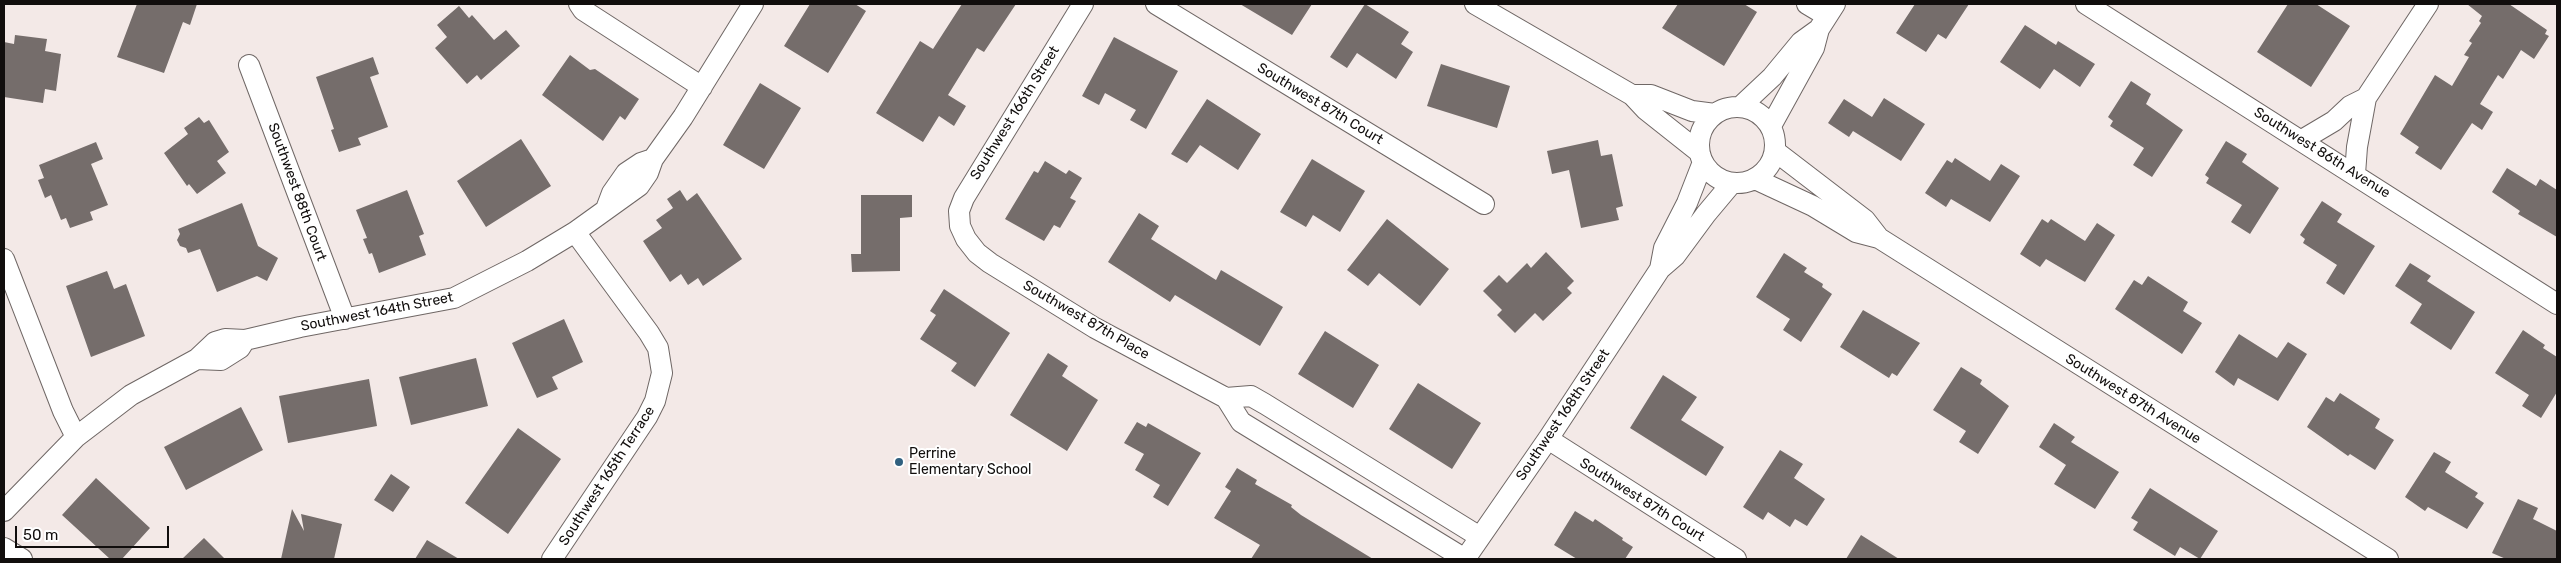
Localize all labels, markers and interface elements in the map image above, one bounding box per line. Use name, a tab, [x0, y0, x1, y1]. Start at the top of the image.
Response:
street label: Southwest 166th Street	[967, 43, 1063, 183]
street label: Southwest 87th Court	[1254, 60, 1386, 148]
street label: Southwest 86th Avenue	[2251, 104, 2393, 202]
street label: Southwest 88th Court	[264, 121, 330, 263]
street label: Southwest 87th Place	[1020, 277, 1152, 363]
street label: Southwest 164th Street	[299, 289, 455, 335]
street label: Southwest 168th Street	[1513, 346, 1613, 484]
street label: Southwest 87th Avenue	[2062, 350, 2204, 448]
street label: Southwest 165th Terrace	[556, 403, 658, 549]
place label: Perrine Elementary School	[909, 446, 1032, 478]
street label: Southwest 87th Court	[1576, 455, 1708, 545]
marker: Perrine Elementary School	[893, 456, 905, 468]
scale bar	[18, 516, 171, 548]
text: 50 m	[23, 526, 58, 544]

